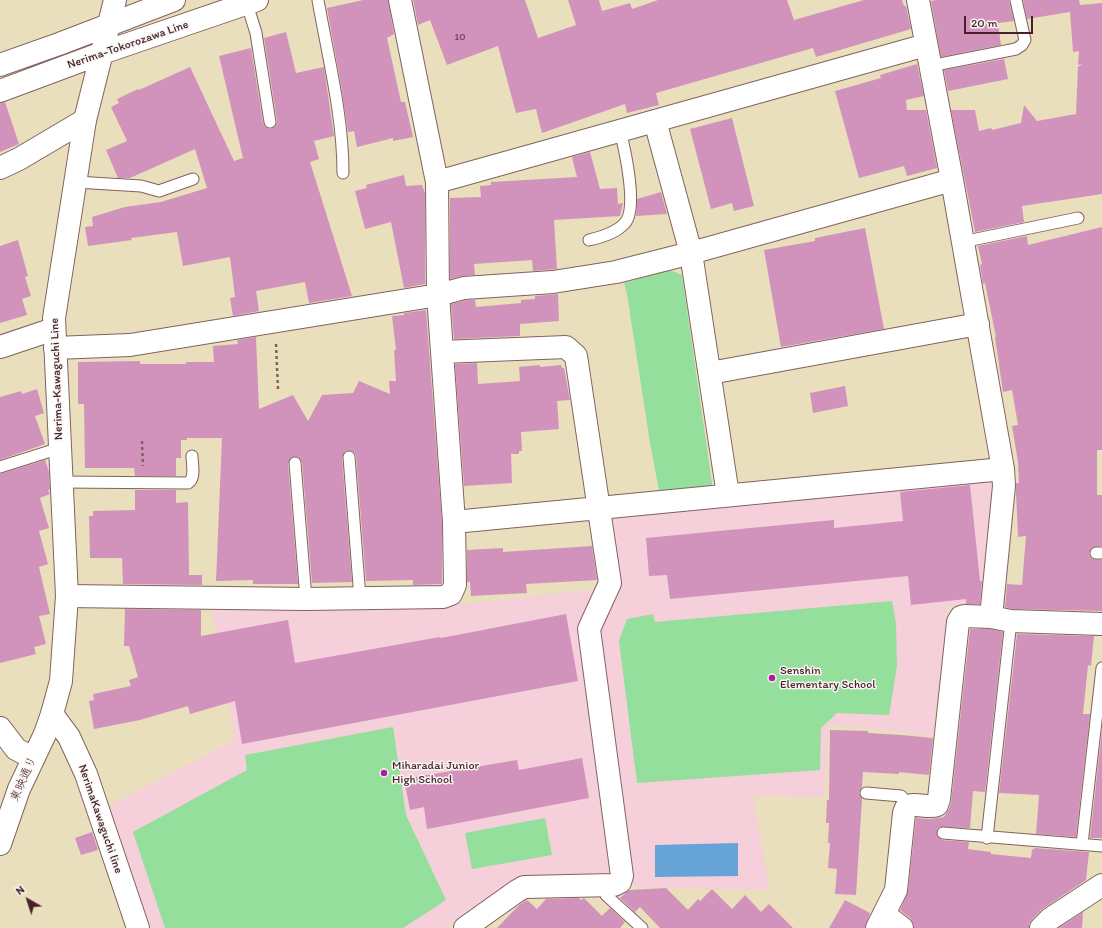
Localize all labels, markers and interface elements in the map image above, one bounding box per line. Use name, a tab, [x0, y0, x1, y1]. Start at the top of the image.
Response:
scale bar	[966, 8, 1035, 34]
text: 20 m	[971, 16, 998, 30]
street label: Nerima-Tokorozawa Line	[65, 17, 191, 73]
house number: 10	[455, 31, 465, 43]
street label: Nerima-Kawaguchi Line	[48, 318, 66, 440]
place label: Senshin Elementary School	[780, 664, 876, 692]
marker: Senshin Elementary School	[767, 673, 777, 683]
street label: 東映通り	[8, 754, 40, 804]
place label: Miharadai Junior High School	[392, 759, 479, 787]
street label: NerimaKawaguchi line	[75, 763, 125, 875]
marker: Miharadai Junior High School	[379, 768, 389, 778]
north arrow	[8, 880, 48, 920]
text: N	[13, 883, 27, 898]

